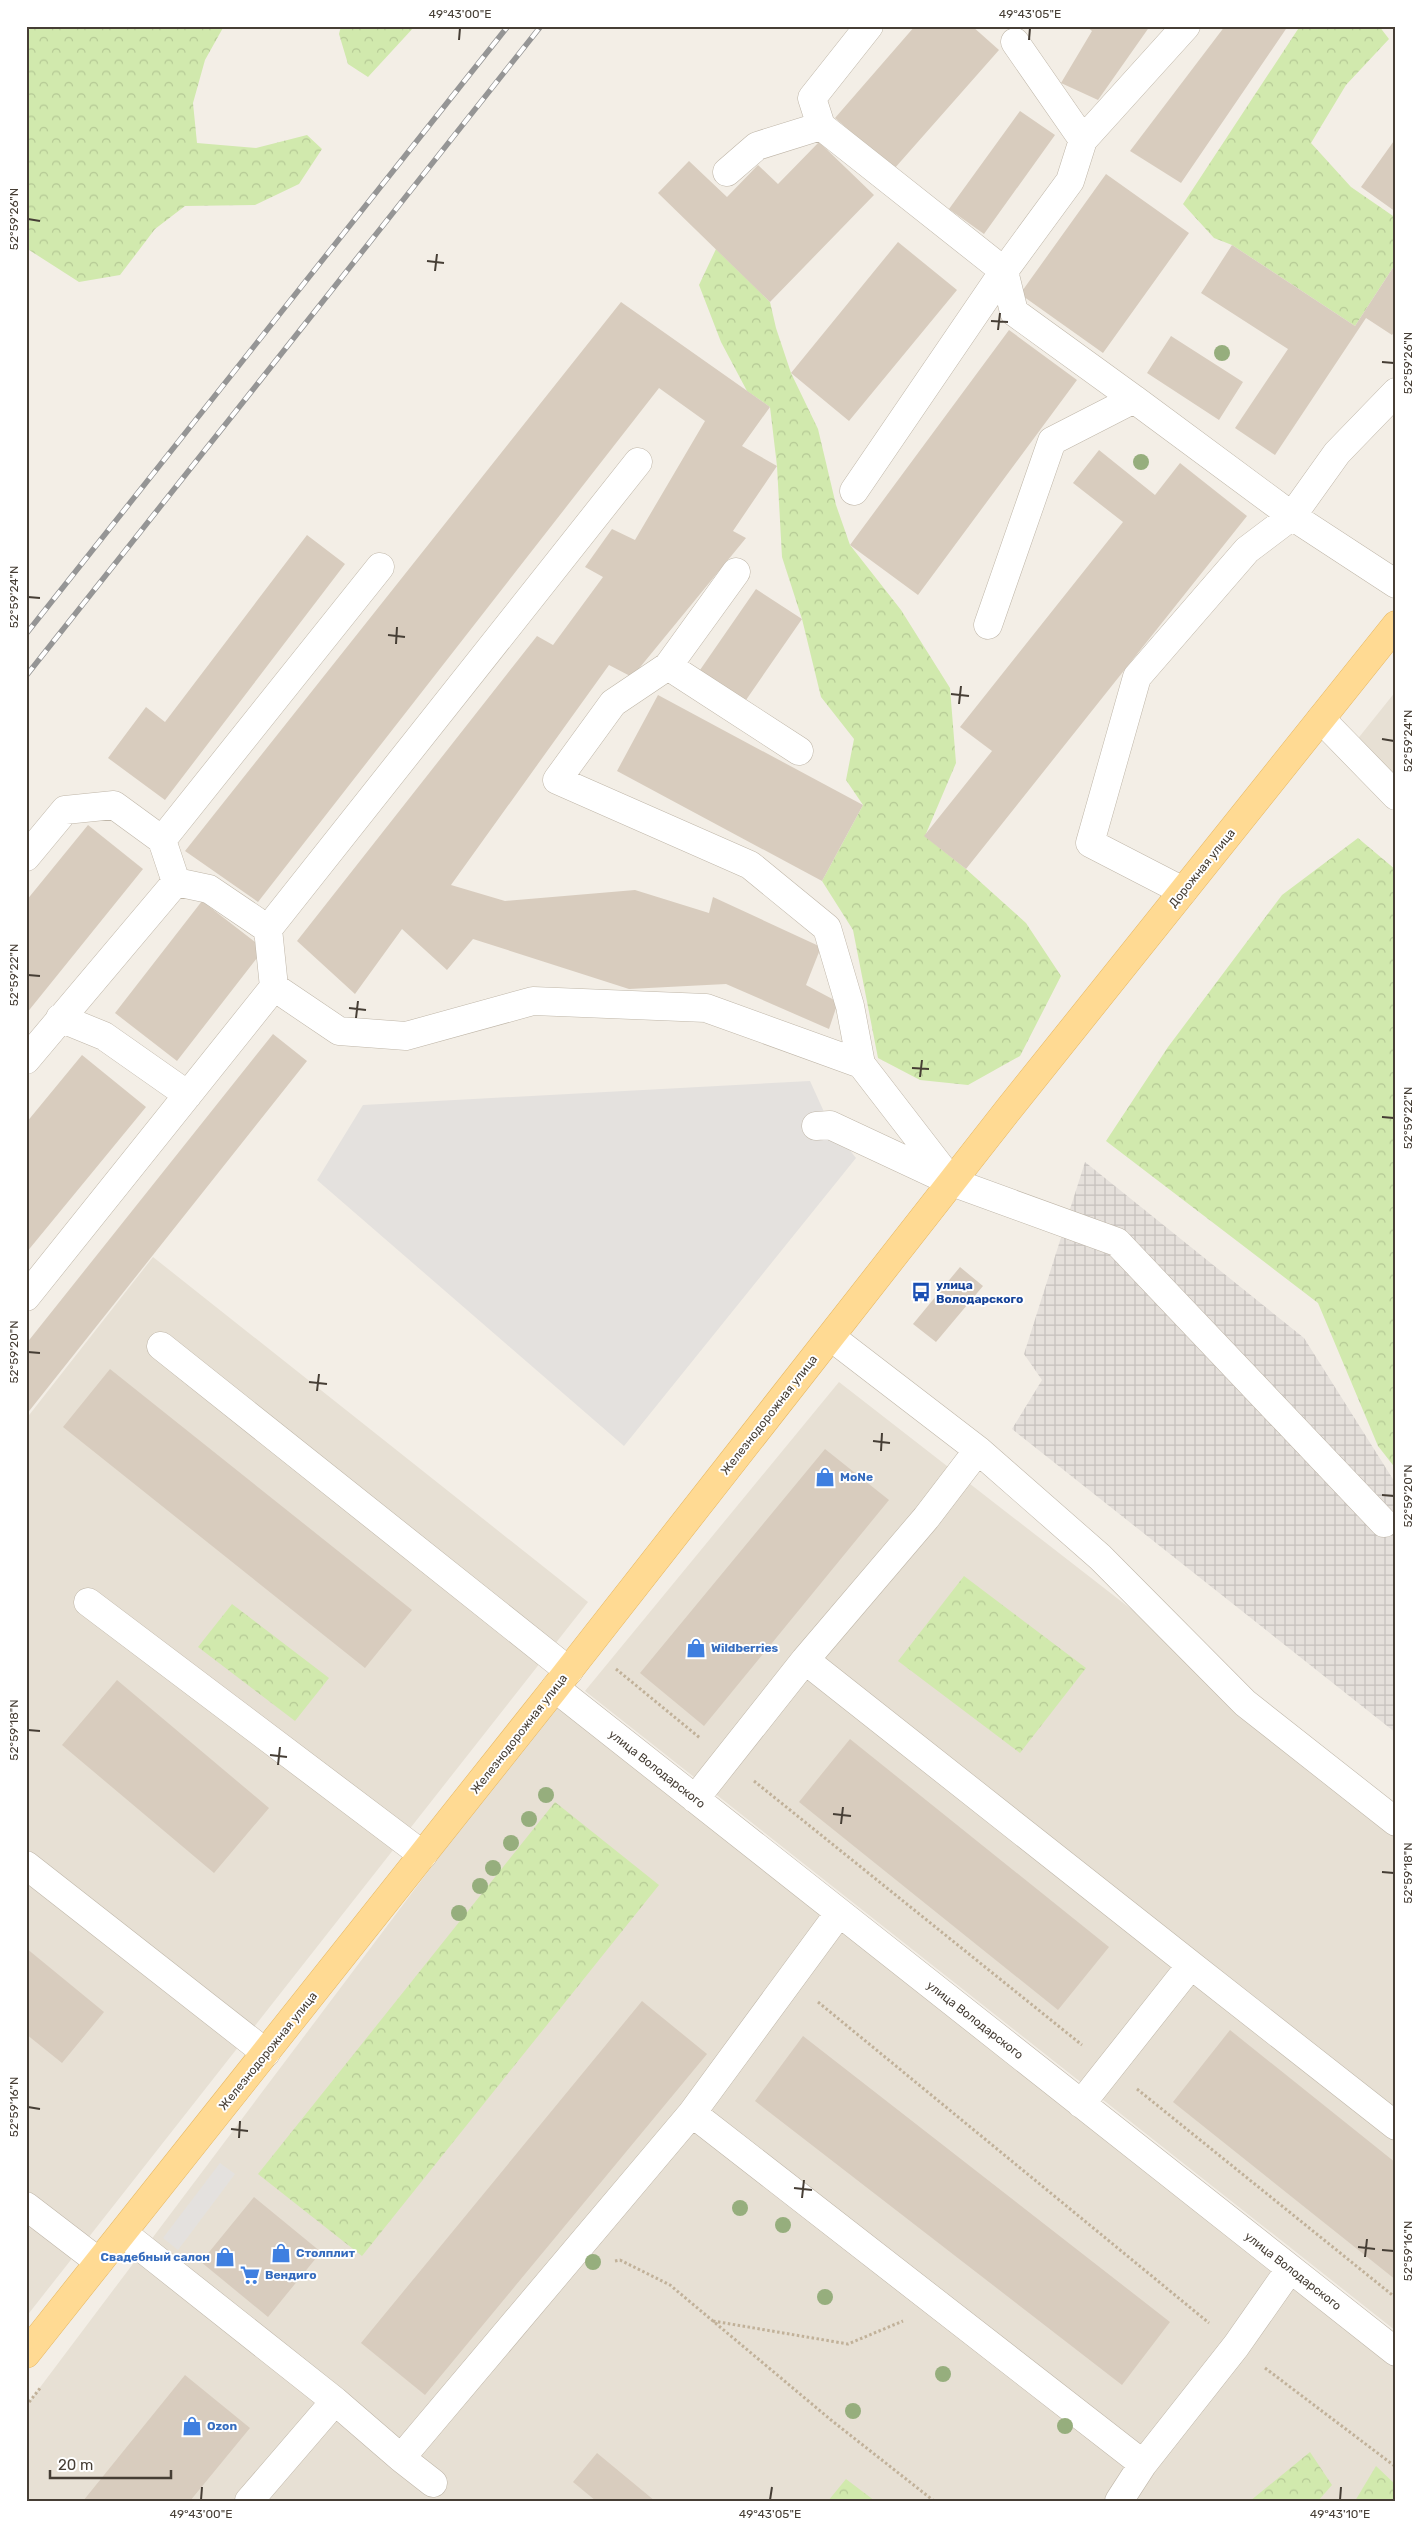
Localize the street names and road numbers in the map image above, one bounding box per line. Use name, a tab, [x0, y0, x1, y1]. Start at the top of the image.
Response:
street label: Дорожная улица	[1166, 826, 1238, 910]
street label: Железнодорожная улица	[718, 1352, 820, 1478]
street label: Железнодорожная улица	[468, 1671, 570, 1797]
street label: улица Володарского	[606, 1727, 708, 1811]
street label: улица Володарского	[924, 1978, 1026, 2062]
street label: Железнодорожная улица	[216, 1989, 320, 2113]
street label: улица Володарского	[1242, 2229, 1344, 2313]

